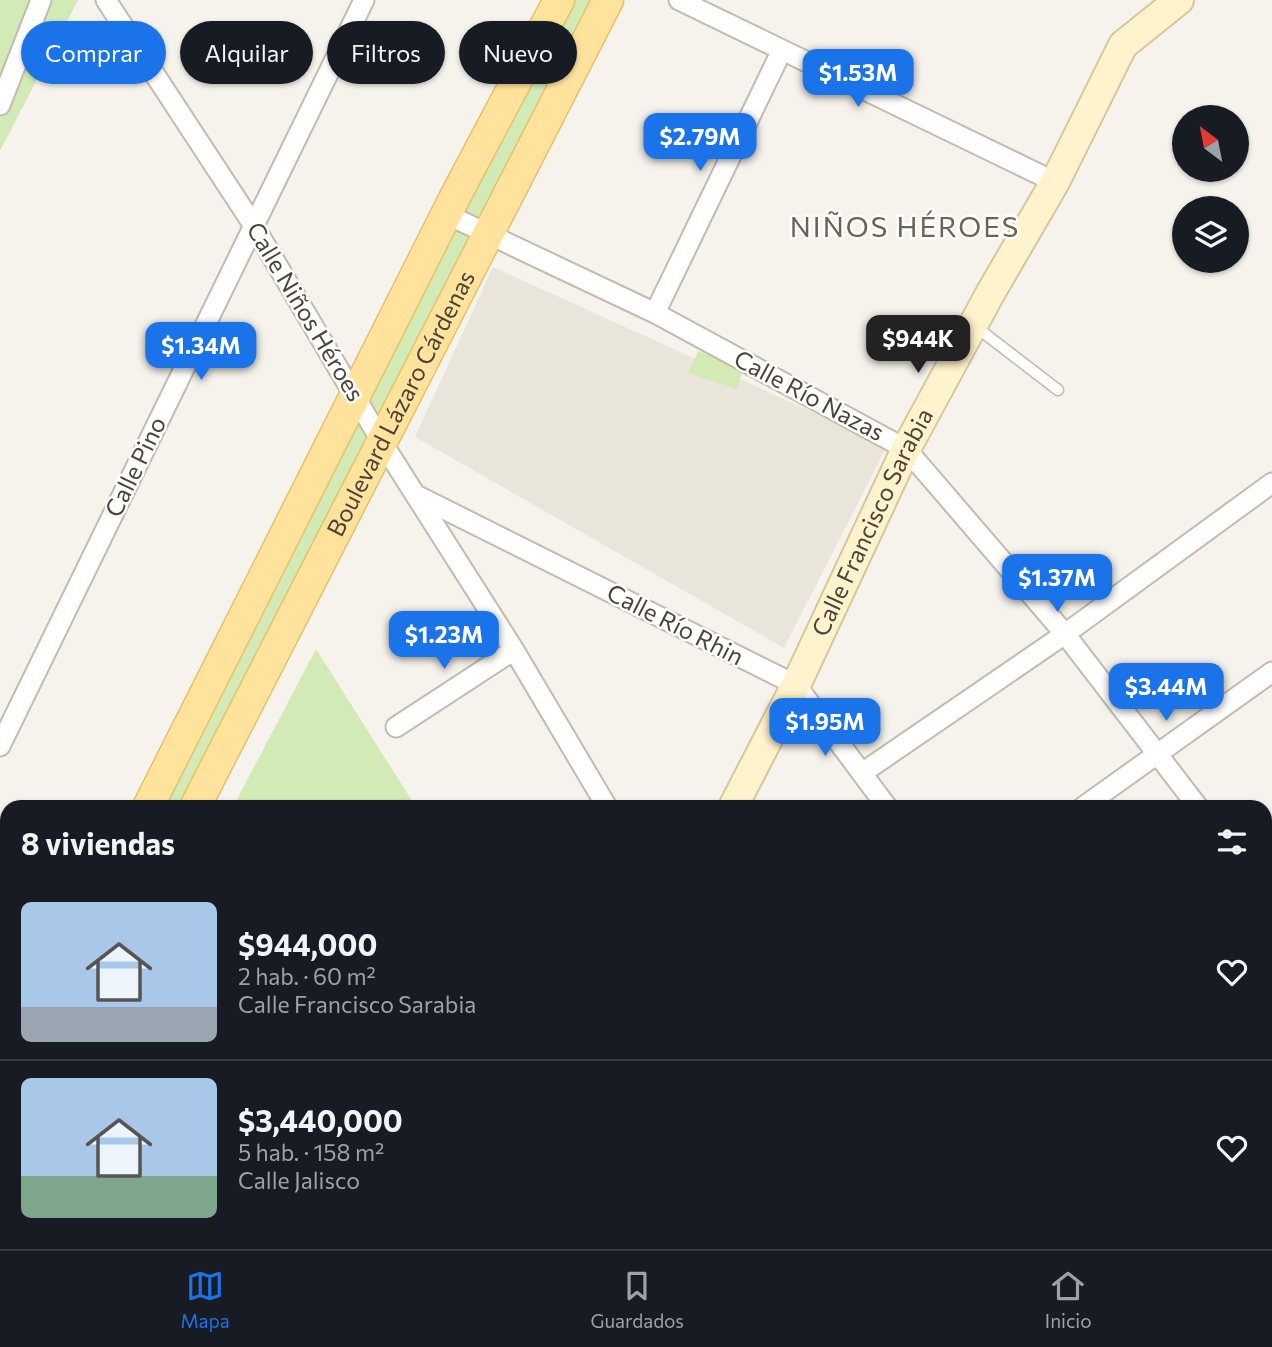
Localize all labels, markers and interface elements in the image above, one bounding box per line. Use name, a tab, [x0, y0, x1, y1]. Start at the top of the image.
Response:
chip: Comprar	[21, 21, 166, 84]
chip: Alquilar	[180, 21, 313, 84]
chip: Filtros	[327, 21, 445, 84]
chip: Nuevo	[459, 21, 577, 84]
pin: $1.53M	[801, 50, 915, 109]
text: $1.53M	[819, 58, 897, 86]
north arrow	[1172, 105, 1250, 182]
map controls	[1172, 105, 1249, 273]
pin: $2.79M	[643, 114, 757, 173]
text: $2.79M	[659, 122, 741, 150]
button: layers	[1172, 196, 1249, 273]
district label: NIÑOS HÉROES	[790, 209, 1020, 243]
street label: Calle Niños Héroes	[241, 216, 371, 406]
street label: Boulevard Lázaro Cárdenas	[320, 265, 480, 541]
pin: $944K	[869, 316, 967, 375]
pin: $1.34M	[144, 322, 258, 382]
text: $944K	[882, 324, 954, 352]
text: $1.34M	[161, 331, 241, 359]
street label: Calle Río Nazas	[730, 343, 890, 446]
street label: Calle Francisco Sarabia	[805, 403, 938, 640]
street label: Calle Pino	[98, 412, 171, 521]
pin: $1.37M	[1000, 554, 1114, 614]
text: $1.37M	[1018, 563, 1096, 591]
street label: Calle Río Rhin	[603, 577, 749, 670]
pin: $1.23M	[387, 612, 501, 671]
text: $1.23M	[405, 620, 483, 648]
pin: $3.44M	[1109, 664, 1223, 723]
text: $3.44M	[1125, 672, 1207, 700]
pin: $1.95M	[768, 698, 882, 758]
text: $1.95M	[785, 707, 865, 735]
icon: filters	[1213, 823, 1251, 861]
text: 8 viviendas	[21, 824, 175, 861]
text: $944,000	[238, 925, 377, 962]
icon: home	[77, 930, 161, 1014]
icon: heart	[1213, 953, 1251, 991]
text: 2 hab. · 60 m²	[238, 962, 376, 990]
text: Calle Francisco Sarabia	[238, 990, 476, 1018]
text: $3,440,000	[238, 1101, 403, 1138]
icon: home	[77, 1106, 161, 1190]
icon: heart	[1213, 1129, 1251, 1167]
text: 5 hab. · 158 m²	[238, 1138, 384, 1166]
text: Calle Jalisco	[238, 1166, 360, 1194]
tab: Mapa	[180, 1267, 230, 1332]
tab: Guardados	[590, 1267, 684, 1332]
tab: Inicio	[1045, 1267, 1092, 1332]

